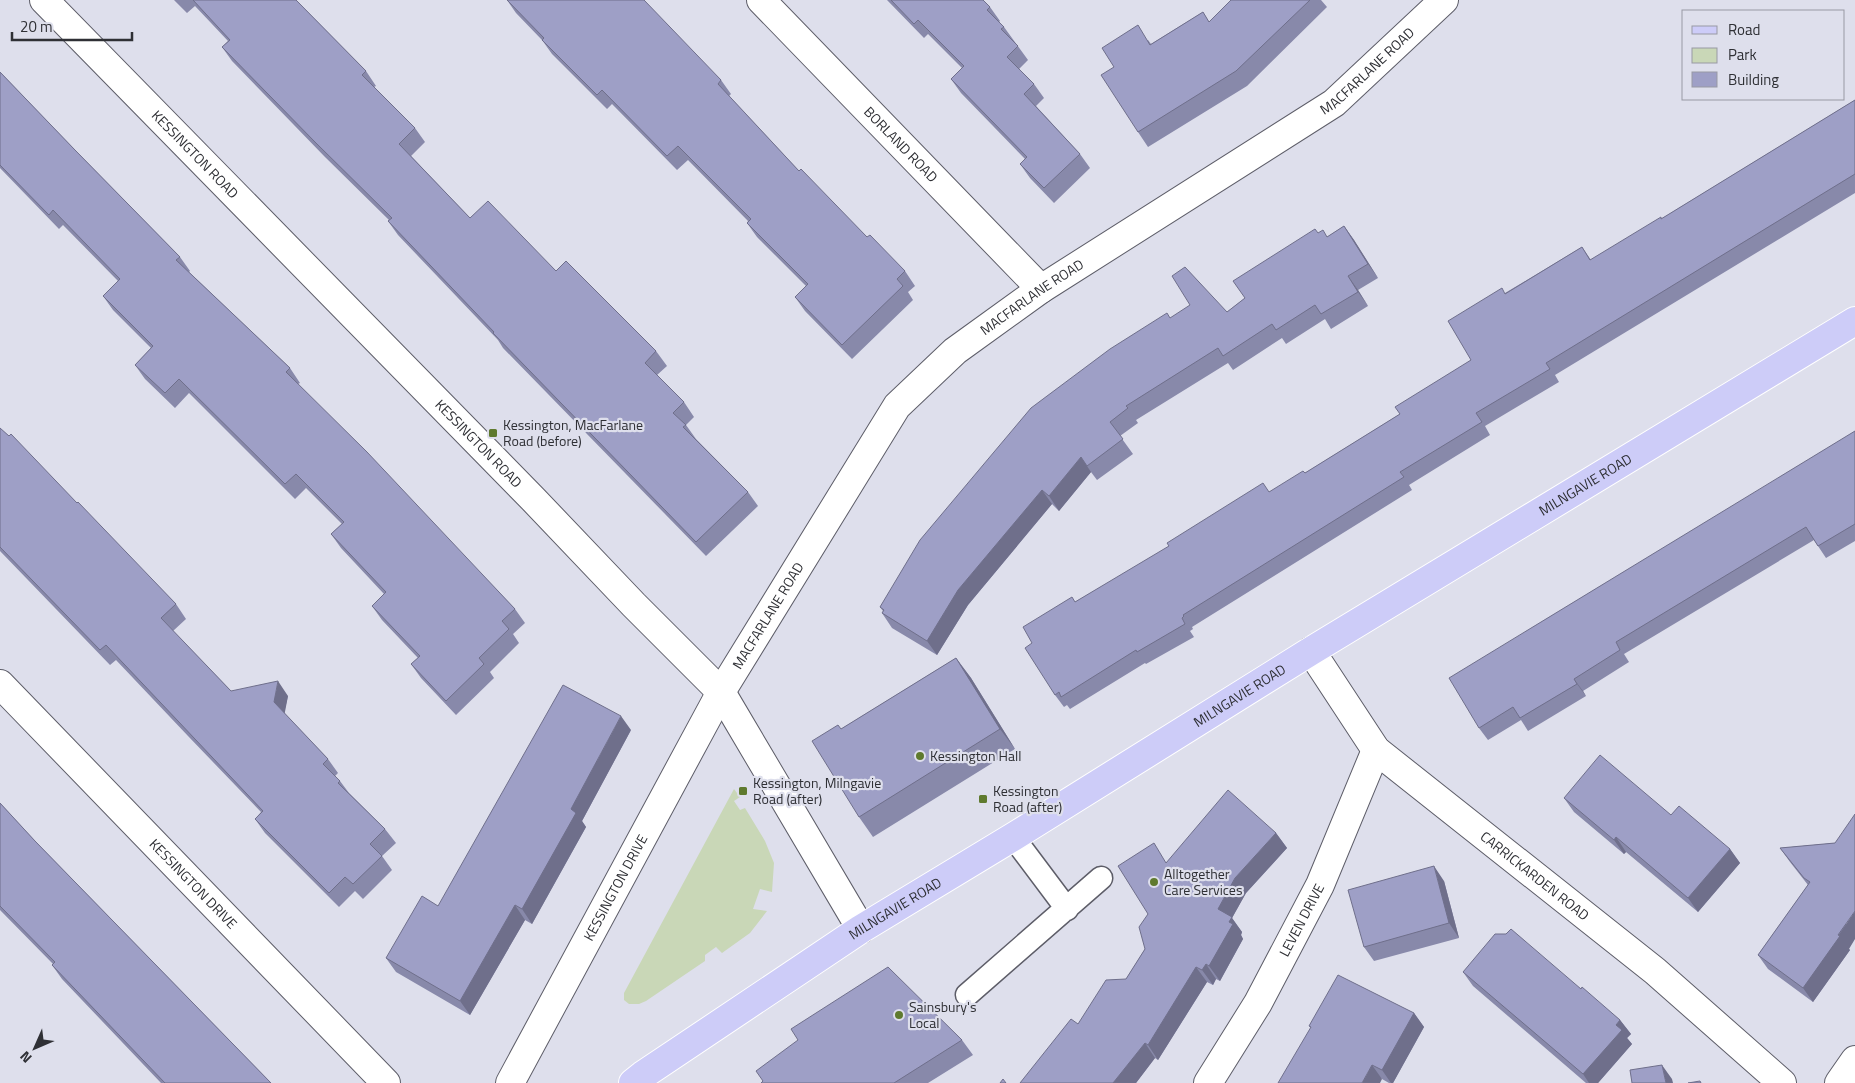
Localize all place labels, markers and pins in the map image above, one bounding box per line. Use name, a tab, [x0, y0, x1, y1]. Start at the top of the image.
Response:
place label: Kessington, MacFarlane Road (before)	[503, 414, 643, 451]
marker: Kessington, MacFarlane Road (before)	[487, 427, 499, 439]
place label: Kessington Hall	[930, 745, 1021, 766]
marker: Kessington Hall	[914, 750, 926, 762]
place label: Kessington, Milngavie Road (after)	[753, 772, 881, 809]
place label: Kessington Road (after)	[993, 780, 1062, 817]
marker: Kessington, Milngavie Road (after)	[737, 785, 749, 797]
marker: Kessington Road (after)	[977, 793, 989, 805]
place label: Alltogether Care Services	[1164, 863, 1242, 900]
marker: Alltogether Care Services	[1148, 876, 1160, 888]
place label: Sainsbury's Local	[909, 996, 976, 1033]
marker: Sainsbury's Local	[893, 1009, 905, 1021]

